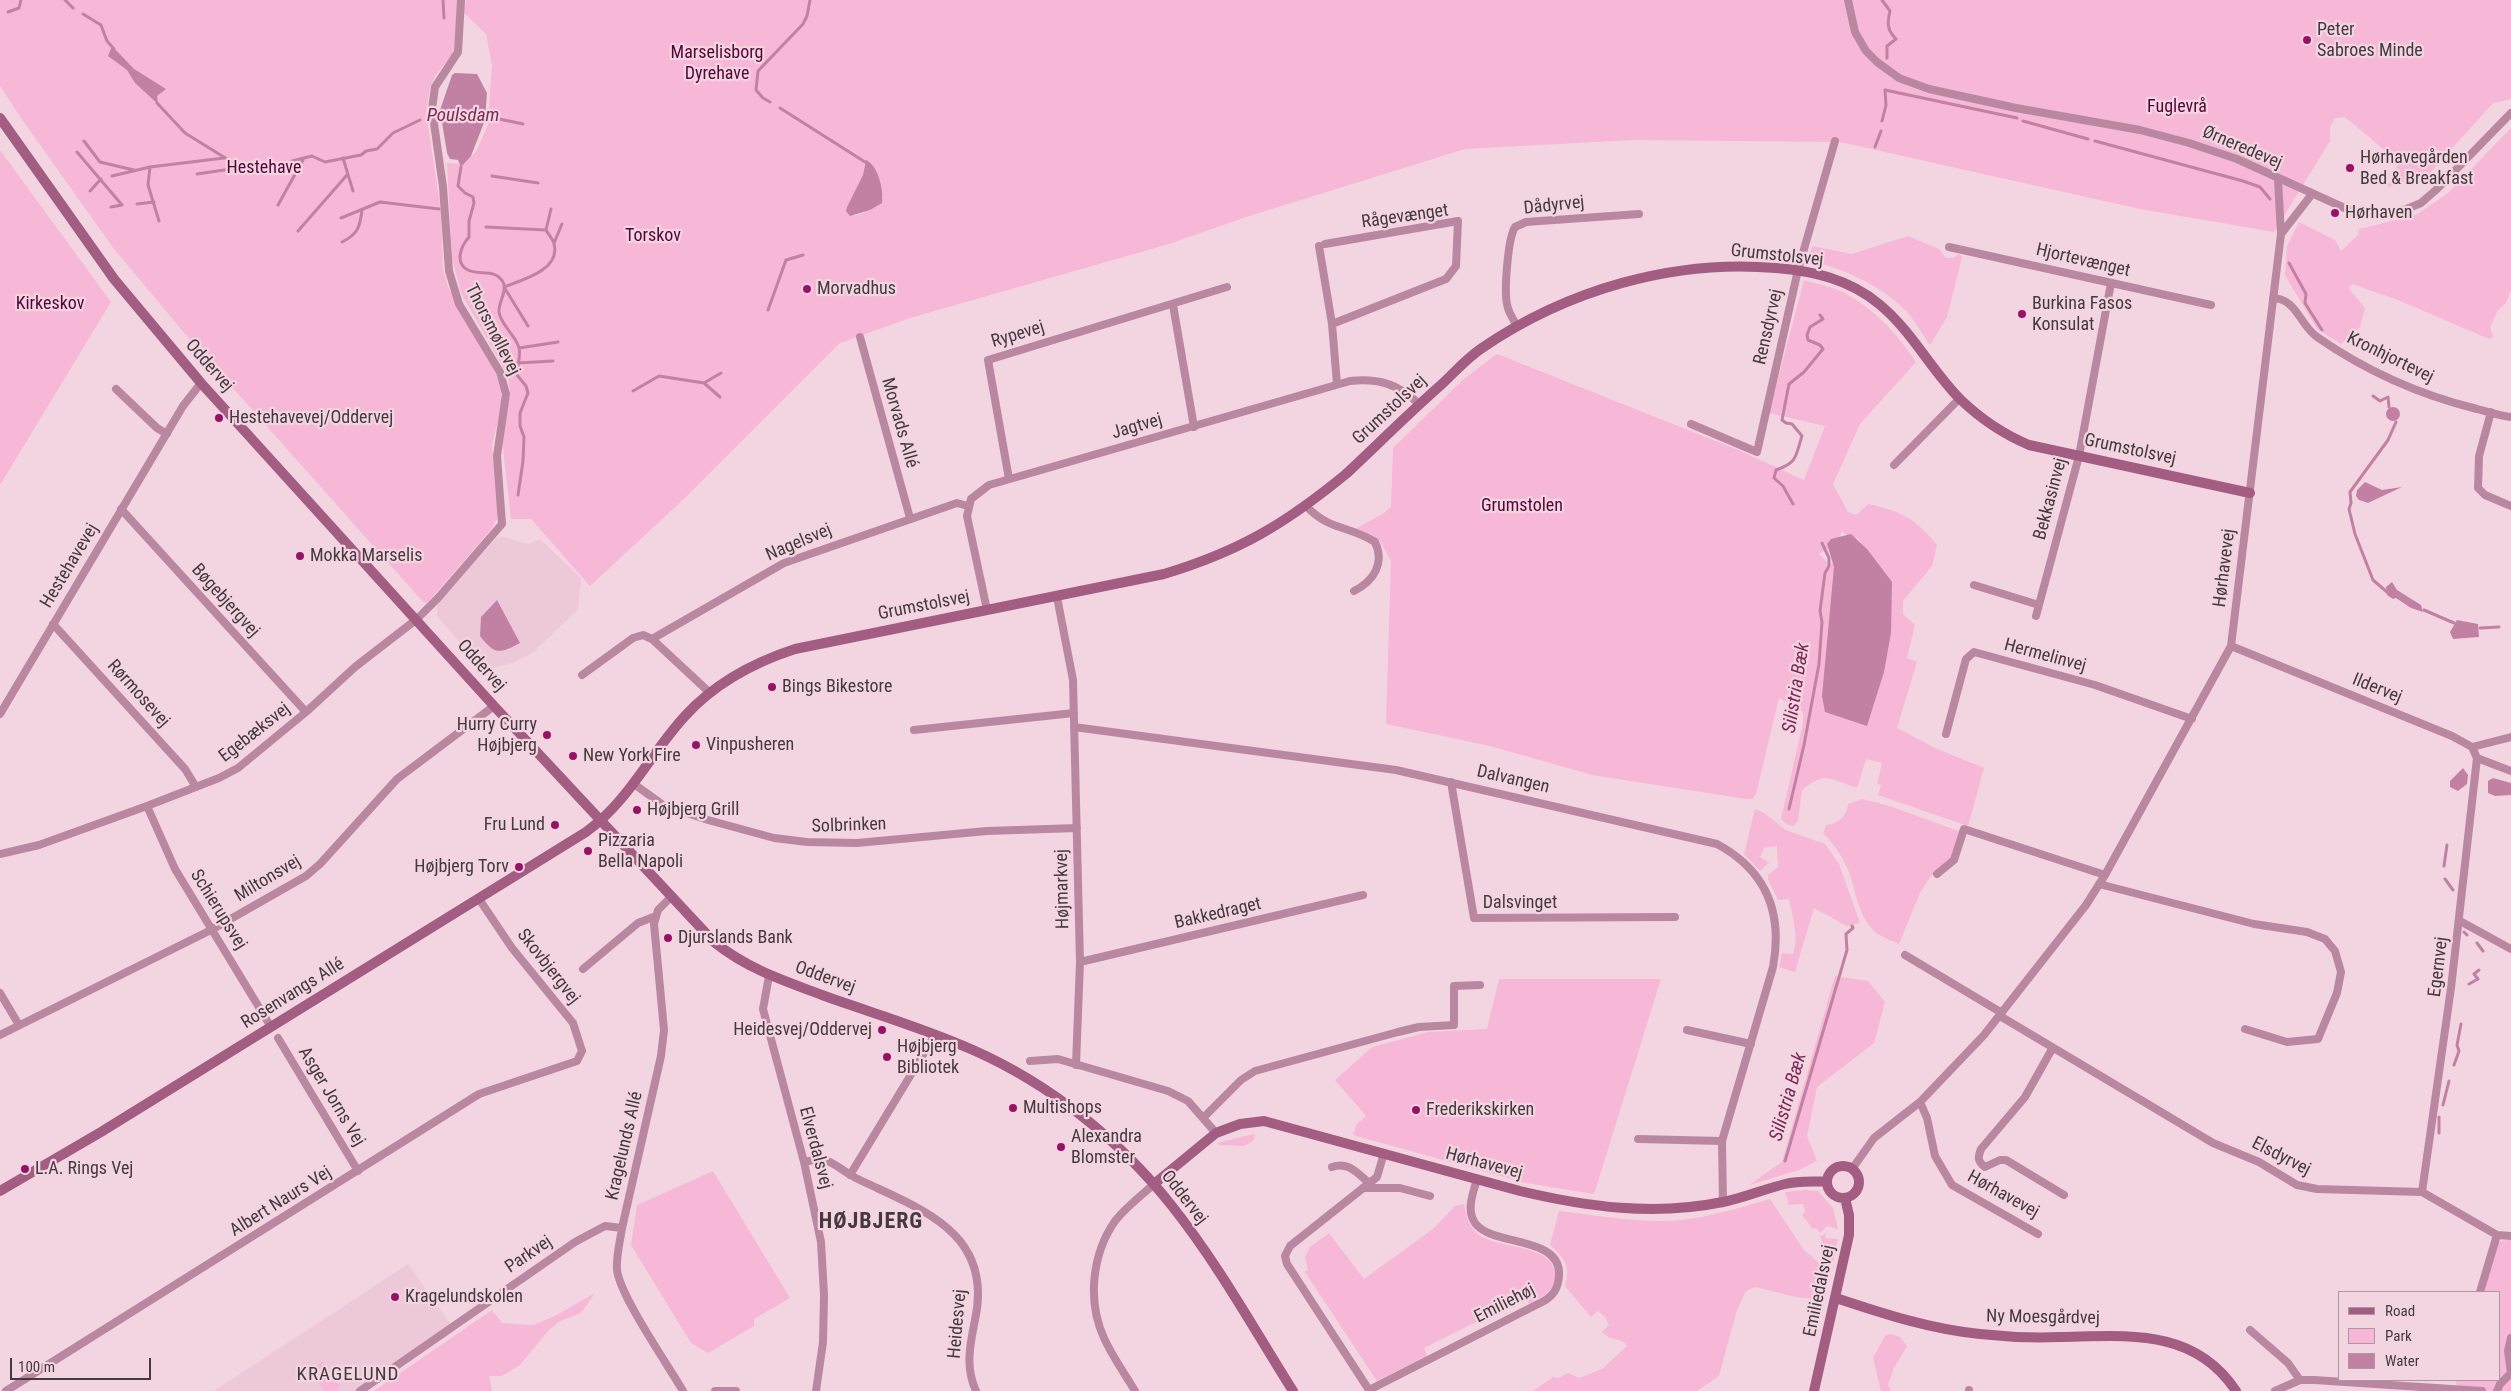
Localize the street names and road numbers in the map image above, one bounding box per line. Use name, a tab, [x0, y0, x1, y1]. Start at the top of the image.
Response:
street label: Ørneredevej	[2199, 122, 2285, 174]
street label: Dådyrvej	[1523, 192, 1585, 220]
street label: Rågevænget	[1360, 200, 1450, 234]
street label: Grumstolsvej	[1730, 240, 1824, 272]
street label: Hjortevænget	[2034, 240, 2132, 282]
street label: Thorsmøllevej	[460, 281, 524, 379]
street label: Rensdyrvej	[1750, 287, 1788, 367]
street label: Rypevej	[989, 317, 1047, 353]
street label: Kronhjortevej	[2343, 328, 2437, 388]
street label: Oddervej	[180, 335, 238, 397]
street label: Grumstolsvej	[1349, 370, 1431, 450]
street label: Morvads Allé	[876, 375, 922, 471]
street label: Jagtvej	[1109, 410, 1165, 444]
street label: Grumstolsvej	[2082, 430, 2178, 470]
street label: Bekkasinvej	[2030, 456, 2072, 542]
street label: Nagelsvej	[763, 519, 835, 567]
street label: Hestehavevej	[36, 520, 104, 612]
street label: Hørhavevej	[2209, 528, 2241, 608]
street label: Bøgebjergvej	[186, 560, 264, 642]
street label: Grumstolsvej	[876, 587, 972, 625]
street label: Oddervej	[452, 635, 510, 697]
street label: Hermelinvej	[2002, 635, 2088, 677]
street label: Rørmosevej	[102, 656, 174, 732]
street label: Ildervej	[2349, 669, 2405, 709]
street label: Egebæksvej	[215, 698, 295, 768]
street label: Dalvangen	[1475, 761, 1551, 799]
street label: Solbrinken	[811, 814, 887, 838]
street label: Højmarkvej	[1052, 849, 1074, 929]
street label: Miltonsvej	[231, 851, 305, 907]
street label: Schierupsvej	[185, 866, 251, 954]
street label: Dalsvinget	[1483, 892, 1557, 914]
street label: Bakkedraget	[1173, 894, 1263, 934]
street label: Skovbjergvej	[512, 925, 584, 1009]
street label: Egernvej	[2425, 936, 2453, 998]
street label: Rosenvangs Allé	[238, 954, 348, 1034]
street label: Oddervej	[792, 957, 858, 999]
street label: Asger Jorns Vej	[293, 1043, 369, 1151]
street label: Kragelunds Allé	[602, 1090, 648, 1202]
street label: Elverdalsvej	[794, 1104, 836, 1192]
street label: Elsdyrvej	[2248, 1133, 2314, 1181]
street label: Hørhavevej	[1443, 1143, 1525, 1185]
street label: Albert Naurs Vej	[226, 1162, 336, 1242]
street label: Hørhavevej	[1963, 1166, 2043, 1224]
street label: Oddervej	[1156, 1167, 1212, 1229]
street label: Parkvej	[501, 1231, 557, 1279]
street label: Emiliedalsvej	[1800, 1243, 1840, 1339]
street label: Emiliehøj	[1471, 1280, 1539, 1328]
street label: Heidesvej	[944, 1289, 972, 1359]
street label: Ny Moesgårdvej	[1986, 1306, 2100, 1330]

